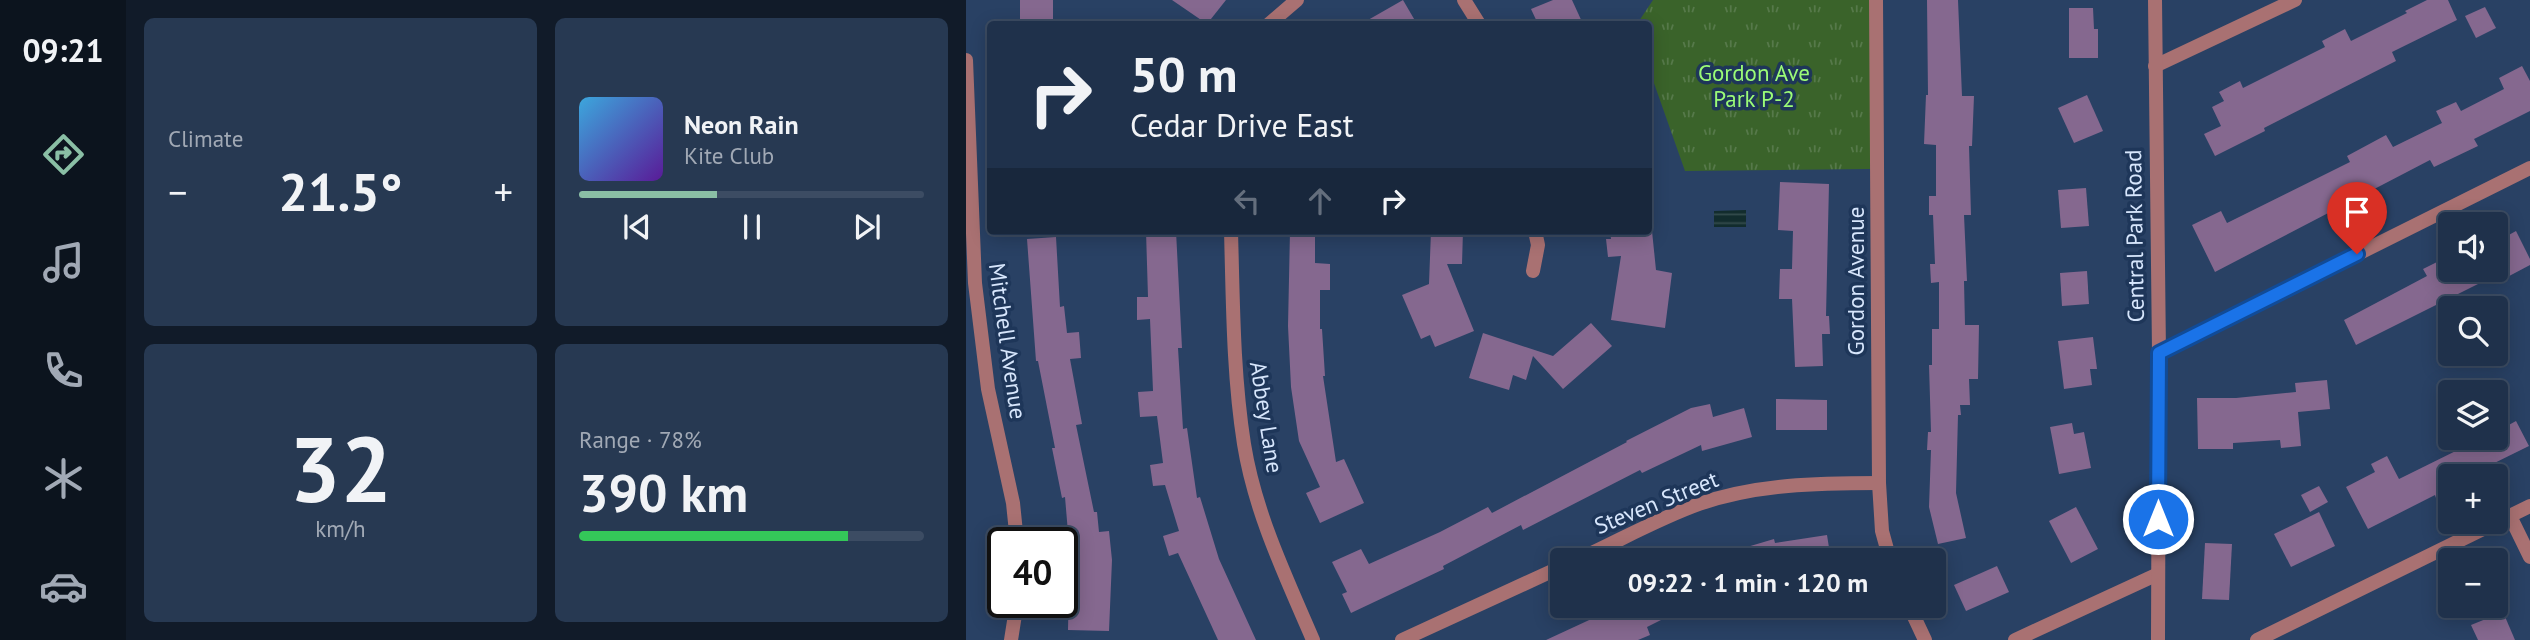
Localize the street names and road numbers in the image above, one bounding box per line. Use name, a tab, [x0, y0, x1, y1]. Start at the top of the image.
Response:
street label: Central Park Road	[2118, 149, 2150, 323]
street label: Gordon Avenue	[1841, 207, 1870, 355]
street label: Mitchell Avenue	[983, 261, 1033, 421]
street label: Abbey Lane	[1244, 359, 1290, 475]
street label: Steven Street	[1590, 464, 1722, 540]

